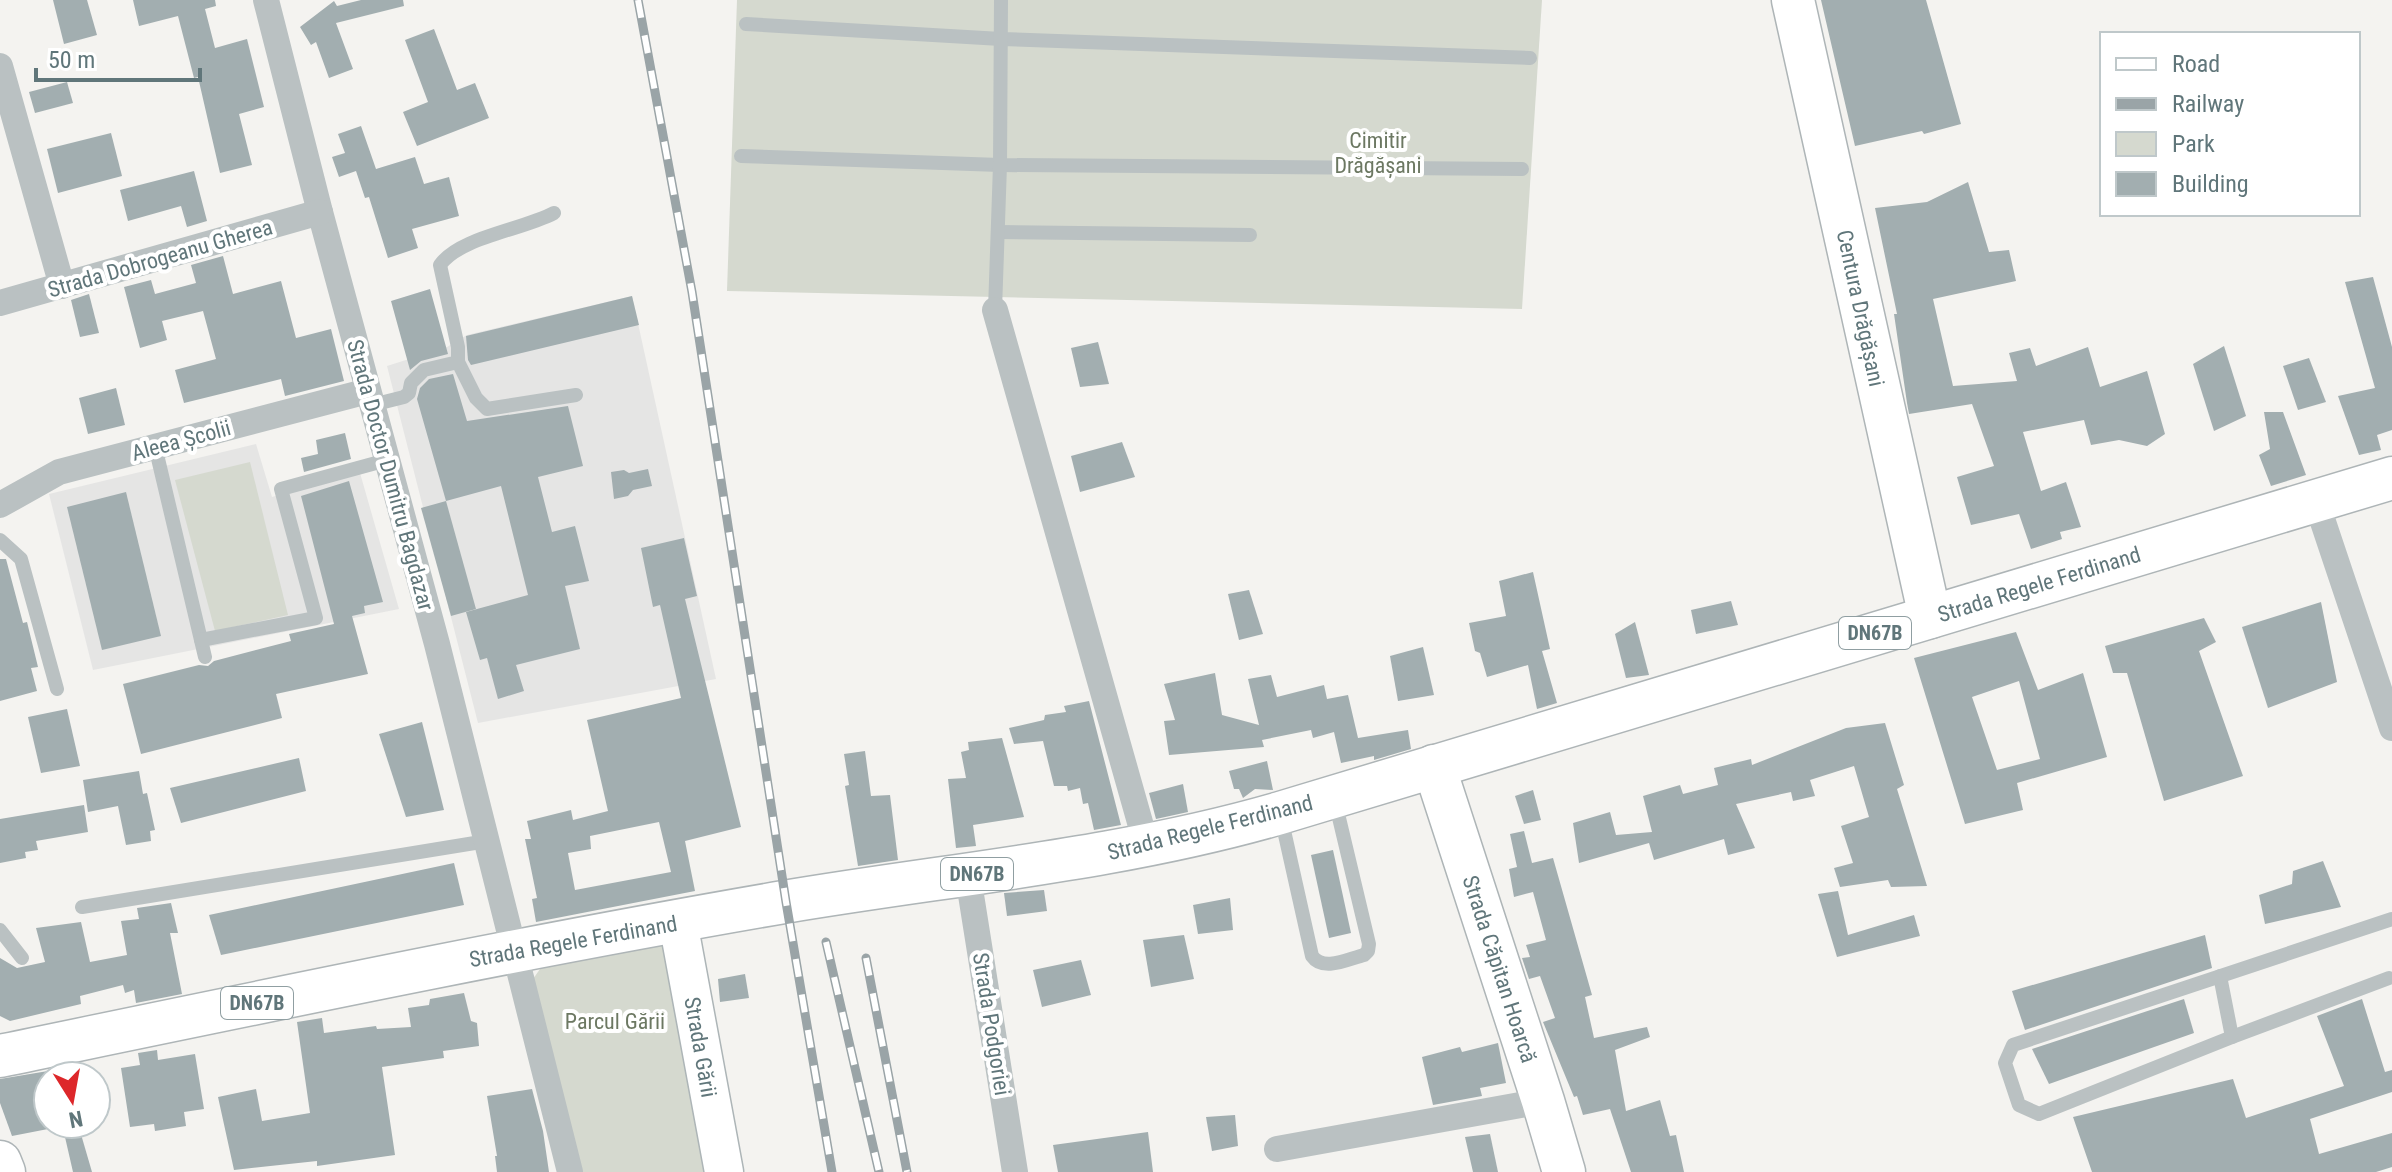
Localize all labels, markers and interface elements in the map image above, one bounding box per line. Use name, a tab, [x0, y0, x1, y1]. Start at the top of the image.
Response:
scale bar	[36, 32, 200, 82]
legend	[2100, 32, 2360, 216]
text: 50 m	[48, 46, 95, 74]
text: Road	[2172, 50, 2220, 78]
text: Railway	[2172, 90, 2244, 118]
park label: Cimitir Drăgășani	[1334, 128, 1422, 179]
text: Park	[2172, 130, 2215, 158]
text: Building	[2172, 170, 2249, 198]
street label: Strada Dobrogeanu Gherea	[45, 214, 275, 303]
street label: Centura Drăgășani	[1831, 228, 1889, 389]
street label: Strada Doctor Dumitru Bagdazar	[342, 337, 439, 614]
street label: Aleea Școlii	[129, 415, 234, 467]
street label: Strada Regele Ferdinand	[1935, 542, 2144, 627]
road number: DN67B	[1839, 617, 1911, 649]
street label: Strada Regele Ferdinand	[1105, 790, 1315, 865]
road number: DN67B	[941, 858, 1013, 890]
street label: Strada Căpitan Hoarcă	[1457, 872, 1542, 1066]
street label: Strada Regele Ferdinand	[467, 911, 679, 972]
street label: Strada Podgoriei	[968, 951, 1015, 1097]
road number: DN67B	[221, 987, 293, 1019]
street label: Strada Gării	[679, 995, 722, 1099]
park label: Parcul Gării	[565, 1009, 665, 1034]
north arrow	[32, 1060, 112, 1140]
text: N	[67, 1106, 85, 1133]

